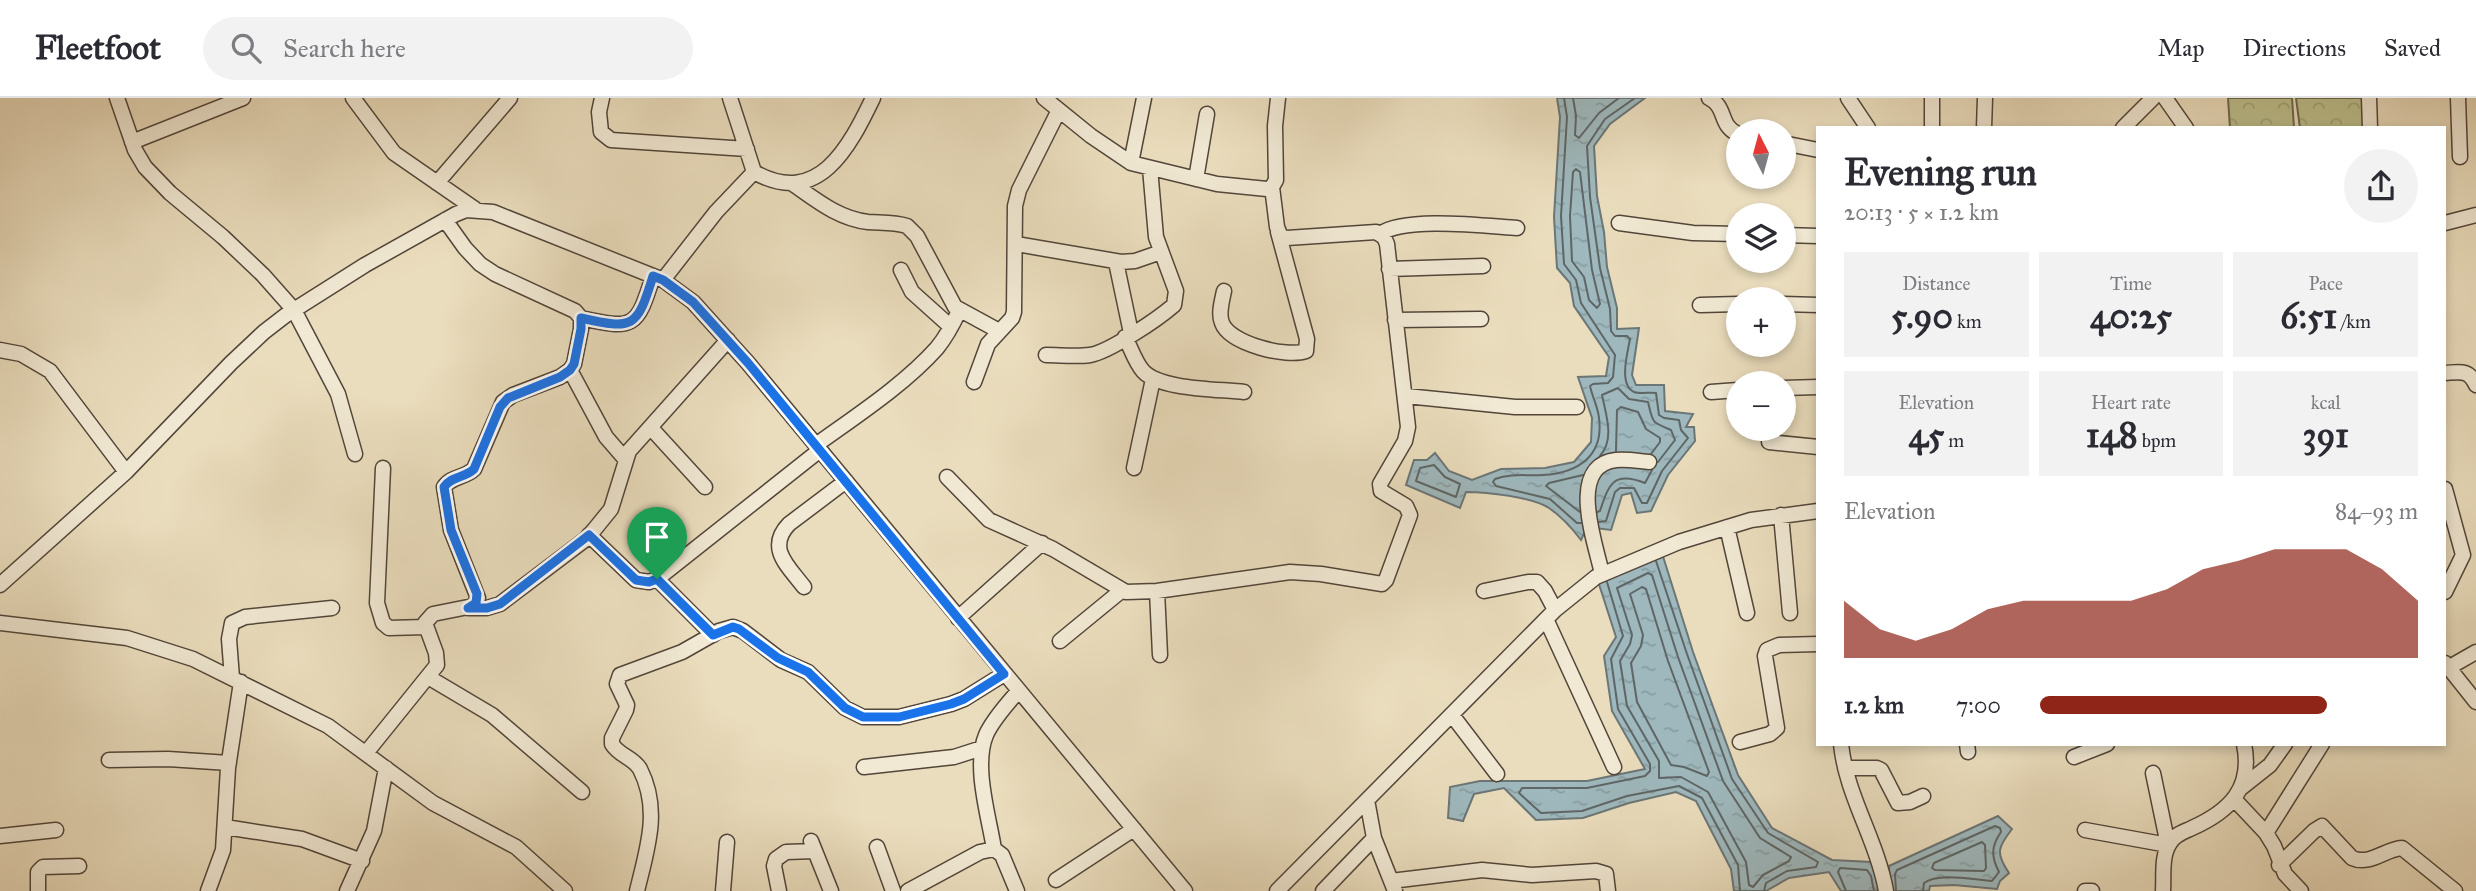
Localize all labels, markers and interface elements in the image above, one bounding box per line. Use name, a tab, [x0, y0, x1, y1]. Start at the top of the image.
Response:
search box	[203, 17, 693, 80]
text: Fleetfoot	[35, 28, 161, 68]
icon: search	[227, 29, 265, 67]
text: Search here	[283, 32, 406, 64]
text: Map	[2158, 33, 2205, 63]
text: Directions	[2243, 33, 2346, 63]
text: Saved	[2384, 33, 2441, 63]
north arrow	[1726, 119, 1796, 189]
map controls	[1726, 119, 1796, 441]
text: Evening run	[1844, 149, 2037, 195]
button: share	[2344, 149, 2418, 223]
text: 20:13 · 5 × 1.2 km	[1844, 198, 1999, 226]
button: layers	[1726, 203, 1796, 273]
text: Distance	[1902, 272, 1970, 295]
text: Time	[2110, 272, 2152, 295]
text: Pace	[2308, 272, 2343, 295]
button: +	[1726, 287, 1796, 357]
text: 5.90	[1891, 295, 1953, 338]
text: 40:25	[2090, 295, 2172, 338]
text: 6:51	[2280, 295, 2337, 338]
text: km	[1953, 310, 1982, 333]
text: /km	[2337, 310, 2371, 333]
button: −	[1726, 371, 1796, 441]
text: Elevation	[1899, 391, 1974, 414]
text: Heart rate	[2091, 391, 2171, 414]
text: kcal	[2311, 391, 2341, 414]
text: 45	[1908, 414, 1944, 457]
text: 148	[2086, 414, 2138, 457]
text: 391	[2302, 414, 2349, 457]
text: m	[1944, 429, 1964, 452]
text: bpm	[2138, 429, 2176, 452]
text: Elevation	[1844, 497, 1935, 525]
text: 84–93 m	[2335, 497, 2418, 525]
pin	[627, 507, 687, 579]
icon: arrive	[638, 518, 676, 556]
text: 1.2 km	[1844, 691, 1904, 719]
text: 7:00	[1956, 691, 2001, 719]

